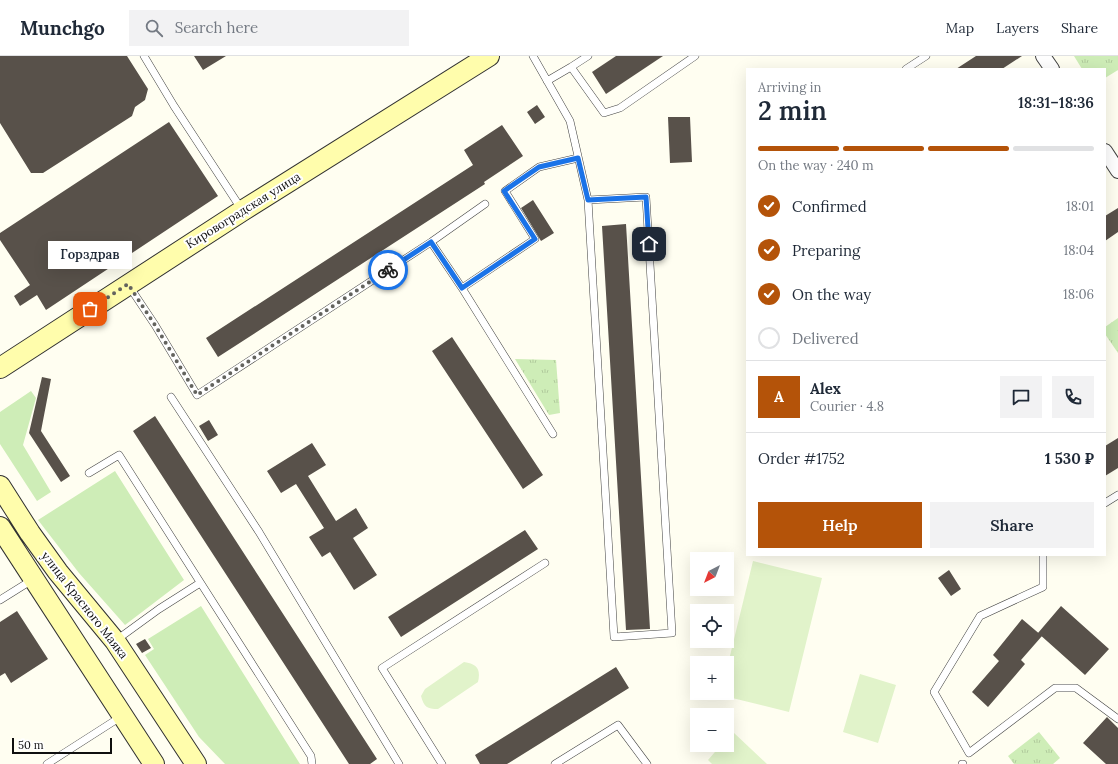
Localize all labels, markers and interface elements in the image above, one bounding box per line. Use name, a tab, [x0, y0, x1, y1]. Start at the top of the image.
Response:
search box	[129, 10, 409, 46]
text: Munchgo	[20, 16, 105, 40]
icon: search	[143, 17, 165, 39]
text: Search here	[175, 18, 258, 37]
text: Map	[946, 19, 974, 37]
text: Layers	[996, 19, 1039, 37]
text: Share	[1061, 19, 1098, 37]
text: Arriving in	[758, 79, 821, 96]
text: 18:31–18:36	[1018, 93, 1094, 112]
text: 2 min	[758, 94, 827, 127]
text: On the way · 240 m	[758, 157, 874, 174]
street label: Кировоградская улица	[183, 169, 303, 251]
icon: check	[758, 195, 780, 217]
text: Confirmed	[792, 197, 867, 216]
text: 18:01	[1066, 198, 1094, 215]
pin	[632, 227, 666, 261]
icon: home	[638, 233, 660, 255]
icon: check	[758, 239, 780, 261]
callout: Горздрав	[48, 241, 132, 269]
text: Preparing	[792, 241, 860, 260]
text: 18:04	[1064, 242, 1094, 259]
text: Горздрав	[60, 246, 120, 263]
courier	[368, 250, 408, 290]
icon: bike	[377, 259, 399, 281]
icon: check	[758, 283, 780, 305]
text: On the way	[792, 285, 871, 304]
text: 18:06	[1063, 286, 1094, 303]
pin	[73, 292, 107, 326]
icon: bag	[79, 298, 101, 320]
text: Delivered	[792, 329, 859, 348]
button: chat	[1000, 376, 1042, 418]
button: phone	[1052, 376, 1094, 418]
text: Alex	[810, 379, 841, 398]
text: A	[774, 387, 784, 406]
text: Courier · 4.8	[810, 398, 884, 415]
text: Order #1752	[758, 449, 845, 468]
text: 1 530 ₽	[1045, 449, 1094, 468]
button: Help	[758, 502, 922, 548]
button: Share	[930, 502, 1094, 548]
street label: улица Красного Маяка	[38, 548, 132, 662]
north arrow	[690, 552, 734, 596]
map controls	[690, 552, 734, 752]
button: locate	[690, 604, 734, 648]
button: +	[690, 656, 734, 700]
button: −	[690, 708, 734, 752]
scale bar	[12, 736, 112, 755]
text: 50 m	[18, 738, 44, 752]

